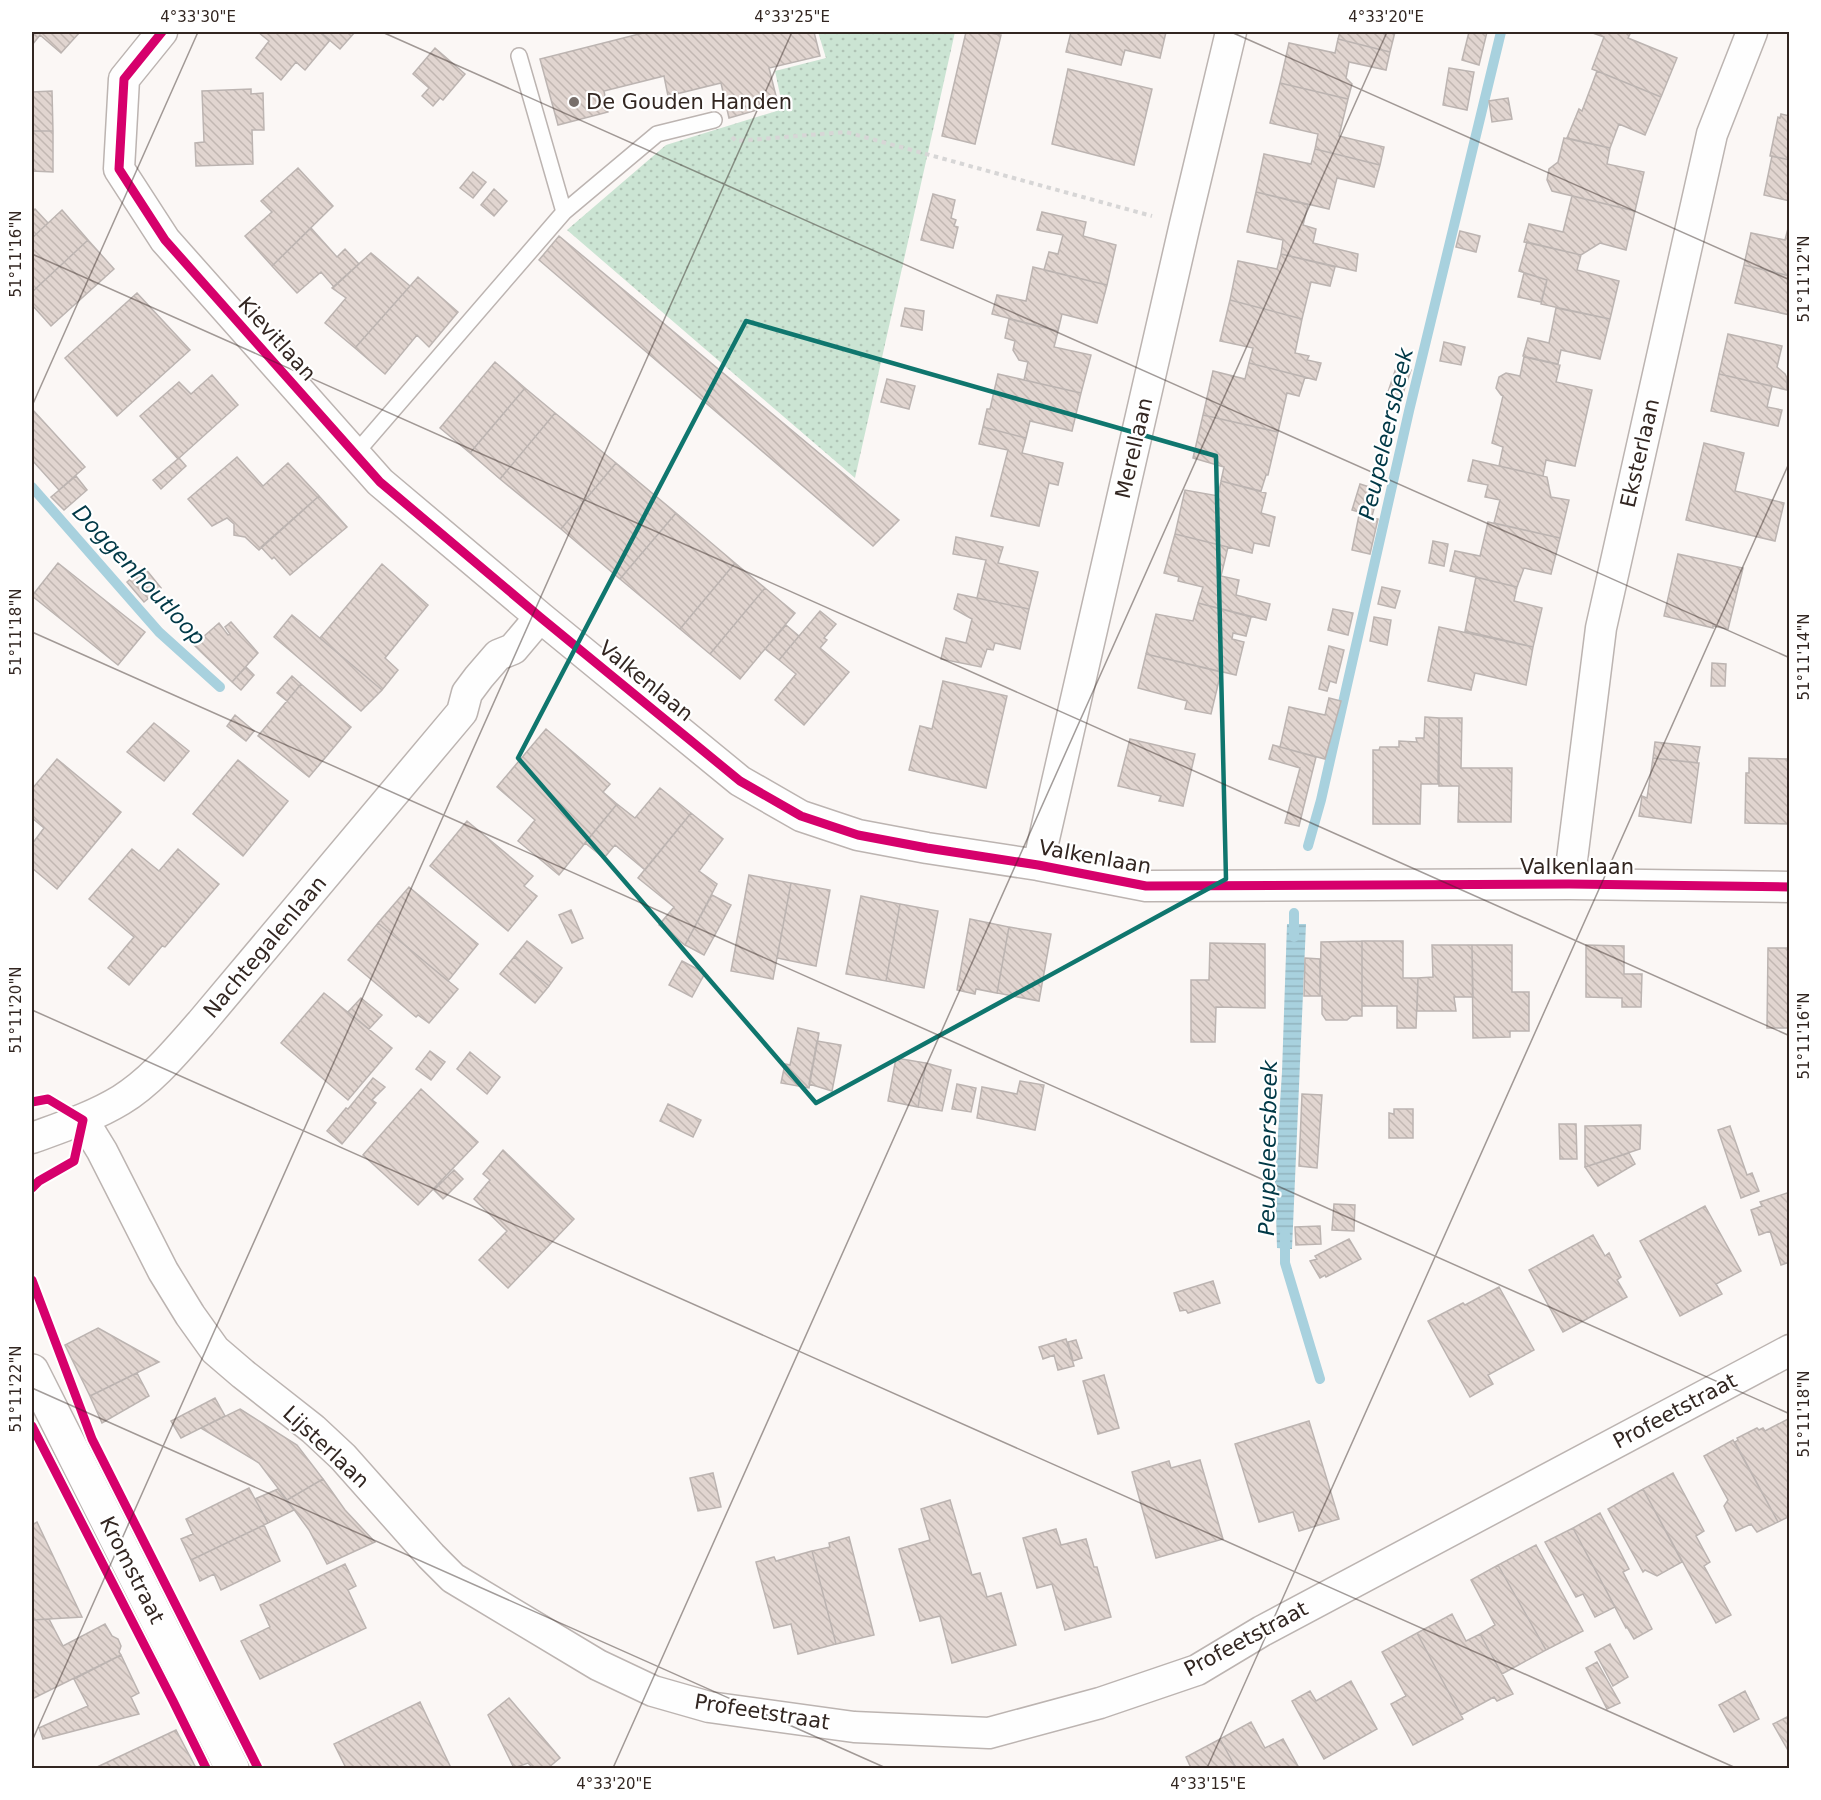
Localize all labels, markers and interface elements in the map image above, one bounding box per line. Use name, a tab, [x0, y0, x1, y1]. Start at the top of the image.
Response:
text: 4°33'30"E	[160, 8, 236, 26]
text: 4°33'25"E	[754, 8, 830, 26]
text: 4°33'20"E	[1348, 8, 1424, 26]
place label: De Gouden Handen	[586, 90, 792, 114]
marker: De Gouden Handen	[567, 95, 581, 109]
text: 51°11'16"N	[7, 210, 25, 298]
text: 51°11'12"N	[1795, 235, 1813, 323]
street label: Kievitlaan	[233, 292, 321, 386]
water label: Peupeleersbeek	[1354, 344, 1418, 522]
street label: Merellaan	[1111, 395, 1157, 501]
street label: Eksterlaan	[1616, 396, 1664, 510]
water label: Doggenhoutloop	[68, 500, 210, 650]
text: 51°11'18"N	[7, 588, 25, 676]
text: 51°11'14"N	[1795, 613, 1813, 701]
street label: Valkenlaan	[594, 636, 698, 726]
street label: Valkenlaan	[1037, 835, 1153, 879]
street label: Valkenlaan	[1520, 855, 1634, 879]
street label: Nachtegalenlaan	[199, 871, 331, 1023]
text: 51°11'20"N	[7, 966, 25, 1054]
text: 51°11'16"N	[1795, 992, 1813, 1080]
water label: Peupeleersbeek	[1254, 1059, 1282, 1236]
text: 51°11'22"N	[7, 1345, 25, 1433]
street label: Profeetstraat	[1609, 1368, 1741, 1454]
text: 51°11'18"N	[1795, 1370, 1813, 1458]
street label: Lijsterlaan	[278, 1401, 374, 1493]
street label: Kromstraat	[95, 1512, 169, 1628]
street label: Profeetstraat	[1180, 1596, 1312, 1682]
street label: Profeetstraat	[693, 1689, 831, 1735]
text: 4°33'20"E	[576, 1775, 652, 1793]
text: 4°33'15"E	[1170, 1775, 1246, 1793]

